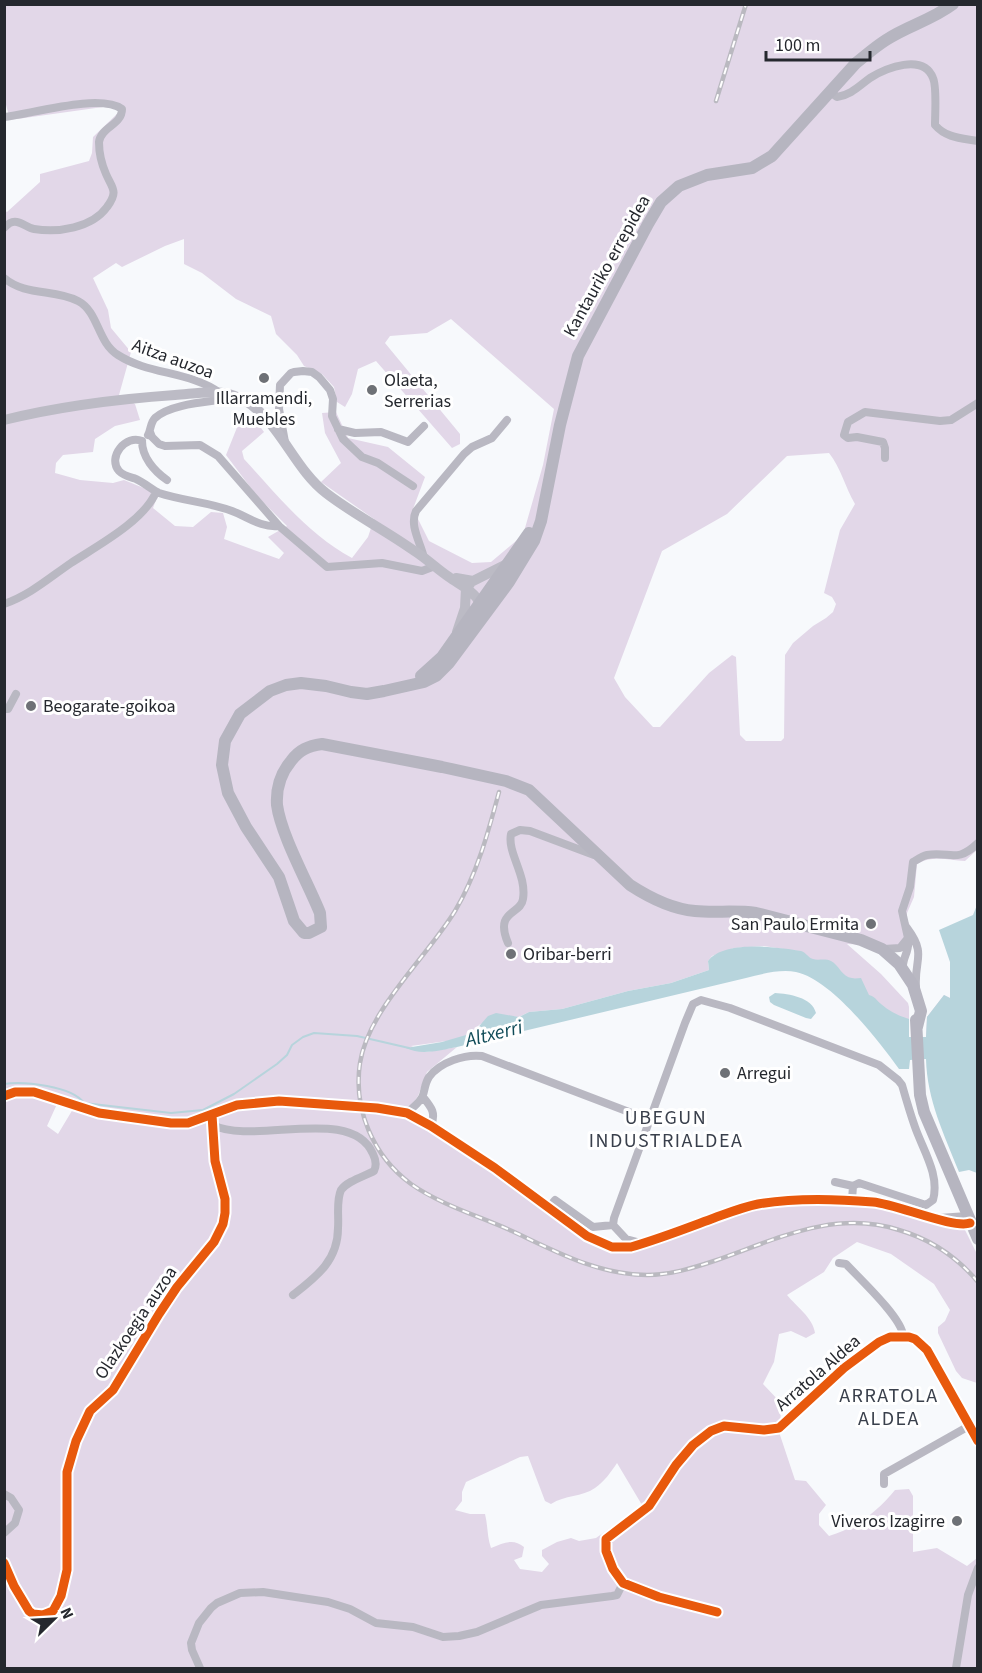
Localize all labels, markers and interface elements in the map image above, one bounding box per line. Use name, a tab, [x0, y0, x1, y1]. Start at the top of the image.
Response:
scale bar	[766, 24, 870, 62]
text: 100 m	[775, 33, 820, 58]
street label: Kantauriko errepidea	[558, 190, 656, 342]
street label: Aitza auzoa	[129, 333, 217, 385]
place label: Olaeta, Serrerias	[384, 368, 451, 414]
marker: Illarramendi, Muebles	[257, 371, 271, 385]
marker: Olaeta, Serrerias	[365, 383, 379, 397]
place label: Illarramendi, Muebles	[216, 386, 312, 432]
place label: Beogarate-goikoa	[43, 694, 175, 719]
marker: Beogarate-goikoa	[24, 699, 38, 713]
place label: San Paulo Ermita	[731, 912, 859, 937]
marker: San Paulo Ermita	[864, 917, 878, 931]
place label: Oribar-berri	[523, 942, 612, 967]
marker: Oribar-berri	[504, 947, 518, 961]
water label: Altxerri	[461, 1013, 526, 1055]
place label: Arregui	[737, 1061, 791, 1086]
marker: Arregui	[718, 1066, 732, 1080]
district label: UBEGUN INDUSTRIALDEA	[589, 1104, 743, 1155]
street label: Olazkoegia auzoa	[89, 1262, 183, 1384]
street label: Arratola Aldea	[770, 1329, 866, 1417]
district label: ARRATOLA ALDEA	[839, 1382, 939, 1433]
place label: Viveros Izagirre	[831, 1509, 945, 1534]
marker: Viveros Izagirre	[950, 1514, 964, 1528]
north arrow	[24, 1589, 84, 1649]
text: N	[55, 1604, 79, 1623]

